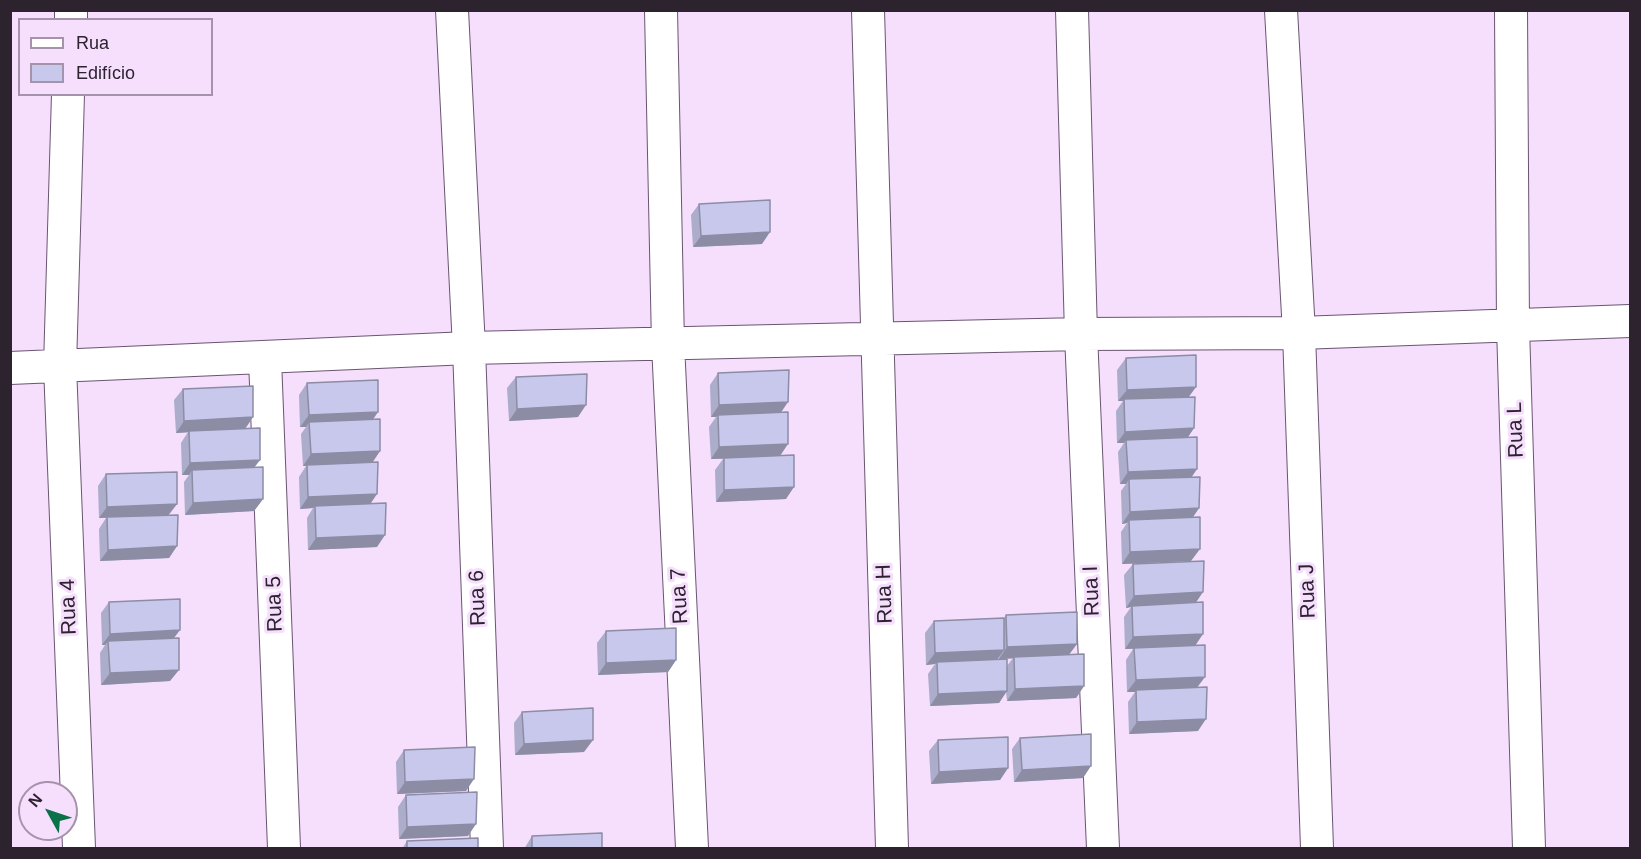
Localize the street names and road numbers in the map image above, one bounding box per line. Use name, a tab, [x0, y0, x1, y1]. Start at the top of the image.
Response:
street label: Rua L	[1502, 402, 1530, 458]
street label: Rua J	[1294, 563, 1322, 619]
street label: Rua H	[871, 564, 899, 624]
street label: Rua I	[1079, 565, 1105, 617]
street label: Rua 7	[666, 567, 694, 625]
street label: Rua 6	[464, 570, 492, 626]
street label: Rua 5	[261, 576, 289, 632]
street label: Rua 4	[55, 579, 83, 635]

